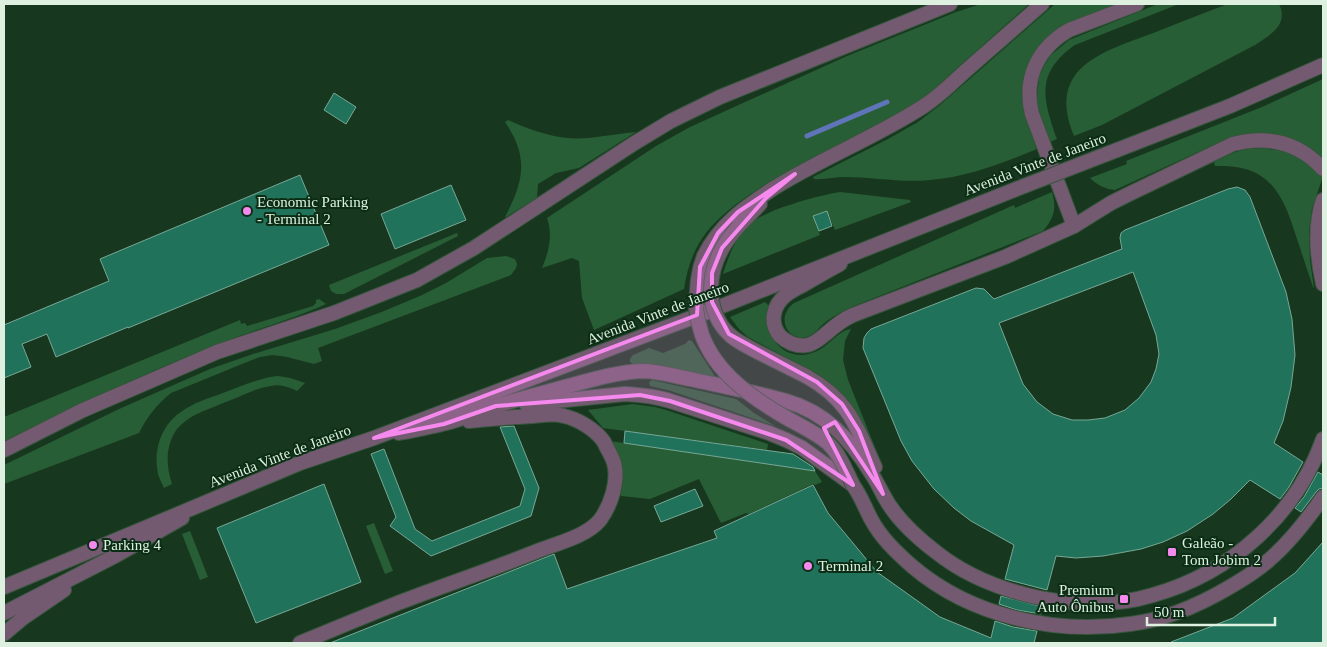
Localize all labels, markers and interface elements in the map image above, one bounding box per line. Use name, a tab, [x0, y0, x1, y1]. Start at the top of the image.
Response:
street label: Avenida Vinte de Janeiro	[962, 130, 1108, 198]
place label: Economic Parking - Terminal 2	[257, 194, 369, 227]
marker: Economic Parking - Terminal 2	[241, 205, 253, 217]
street label: Avenida Vinte de Janeiro	[585, 279, 731, 347]
street label: Avenida Vinte de Janeiro	[207, 422, 353, 490]
place label: Galeão - Tom Jobim 2	[1182, 535, 1261, 568]
place label: Parking 4	[103, 537, 161, 553]
marker: Parking 4	[87, 539, 99, 551]
marker: Galeão - Tom Jobim 2	[1166, 546, 1178, 558]
place label: Terminal 2	[818, 558, 883, 574]
marker: Terminal 2	[802, 560, 814, 572]
place label: Premium Auto Ônibus	[1037, 582, 1114, 615]
marker: Premium Auto Ônibus	[1118, 593, 1130, 605]
scale bar	[1147, 594, 1274, 626]
text: 50 m	[1154, 604, 1185, 620]

